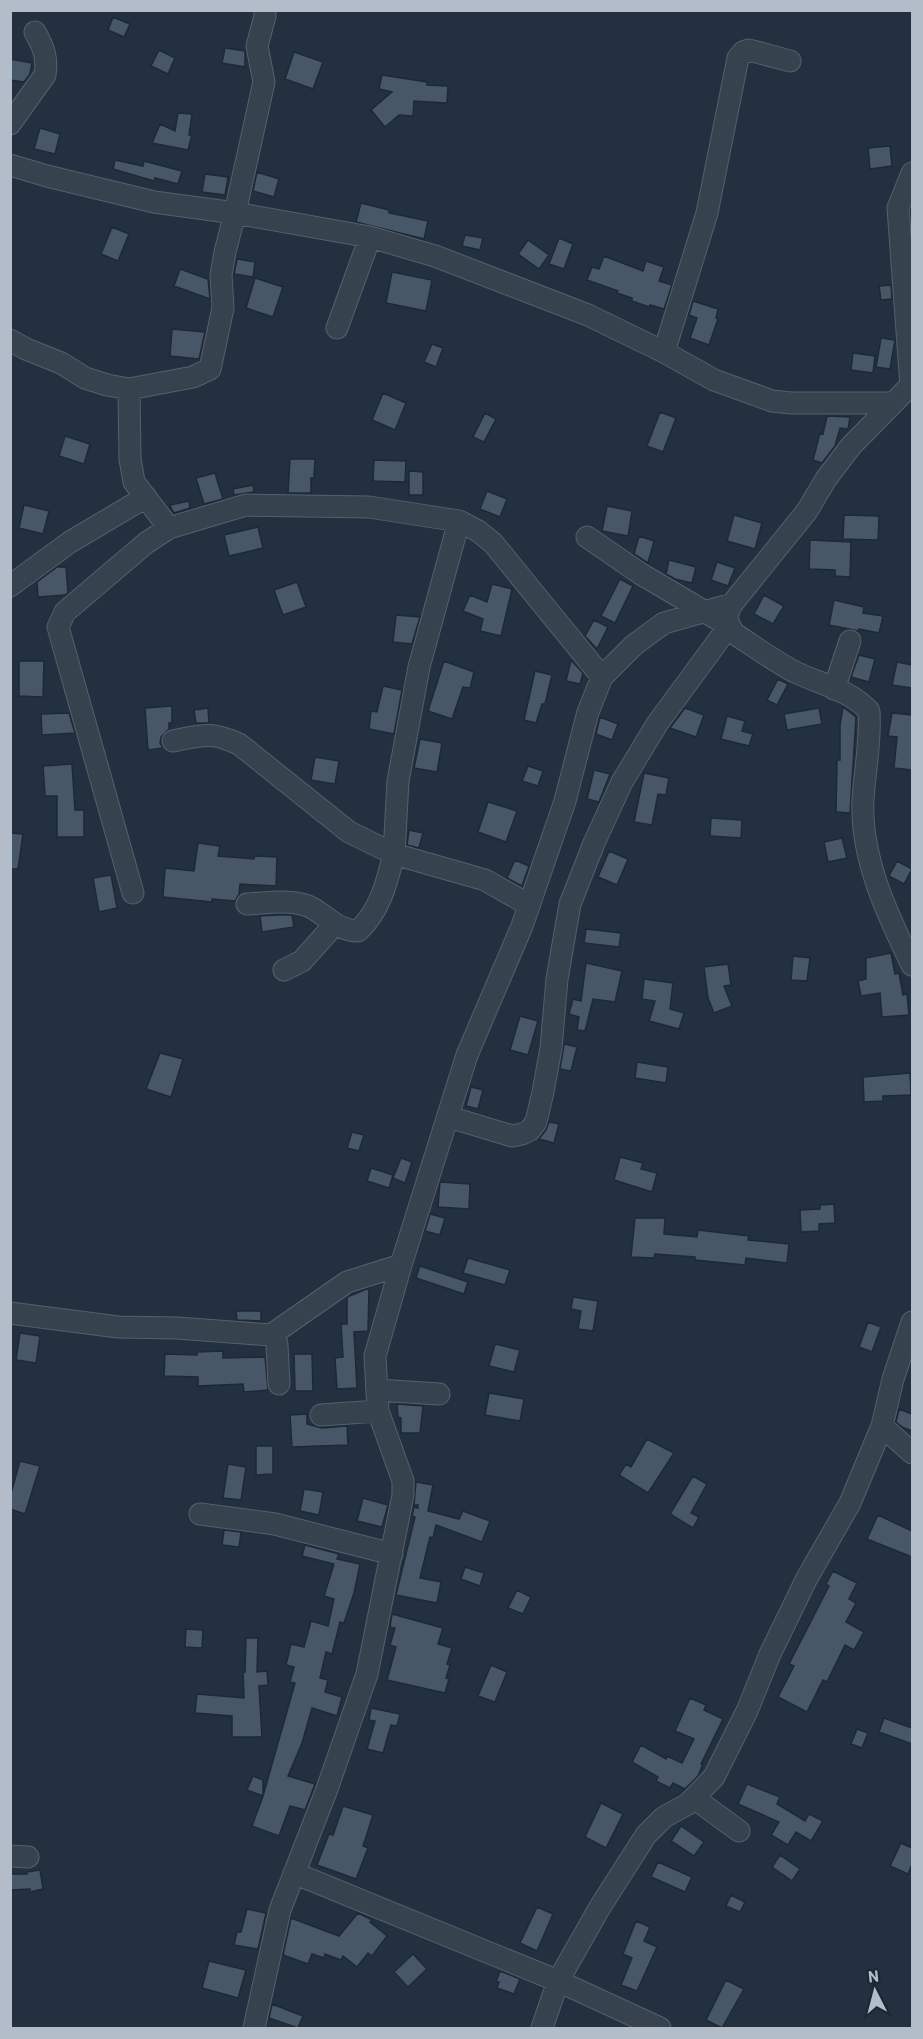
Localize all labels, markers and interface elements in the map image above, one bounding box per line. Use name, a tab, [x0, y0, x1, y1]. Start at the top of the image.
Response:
north arrow	[845, 1961, 905, 2021]
text: N	[867, 1966, 880, 1986]

